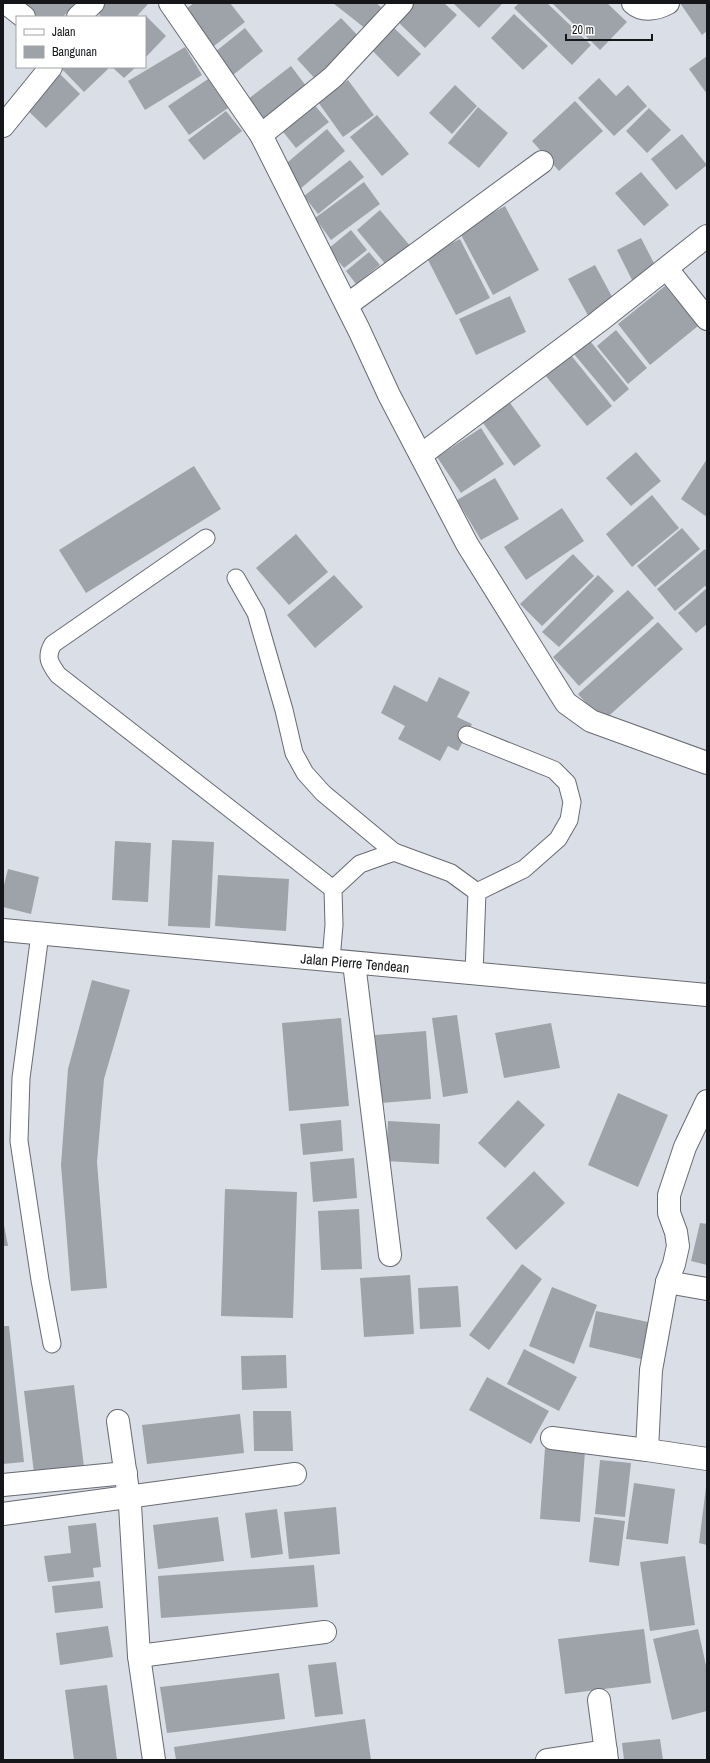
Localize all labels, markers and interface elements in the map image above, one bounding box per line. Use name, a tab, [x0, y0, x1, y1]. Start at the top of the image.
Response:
legend	[16, 16, 146, 68]
scale bar	[566, 16, 652, 42]
text: 20 m	[572, 22, 594, 38]
text: Jalan	[52, 24, 76, 40]
text: Bangunan	[52, 44, 97, 60]
street label: Jalan Pierre Tendean	[300, 949, 410, 977]

